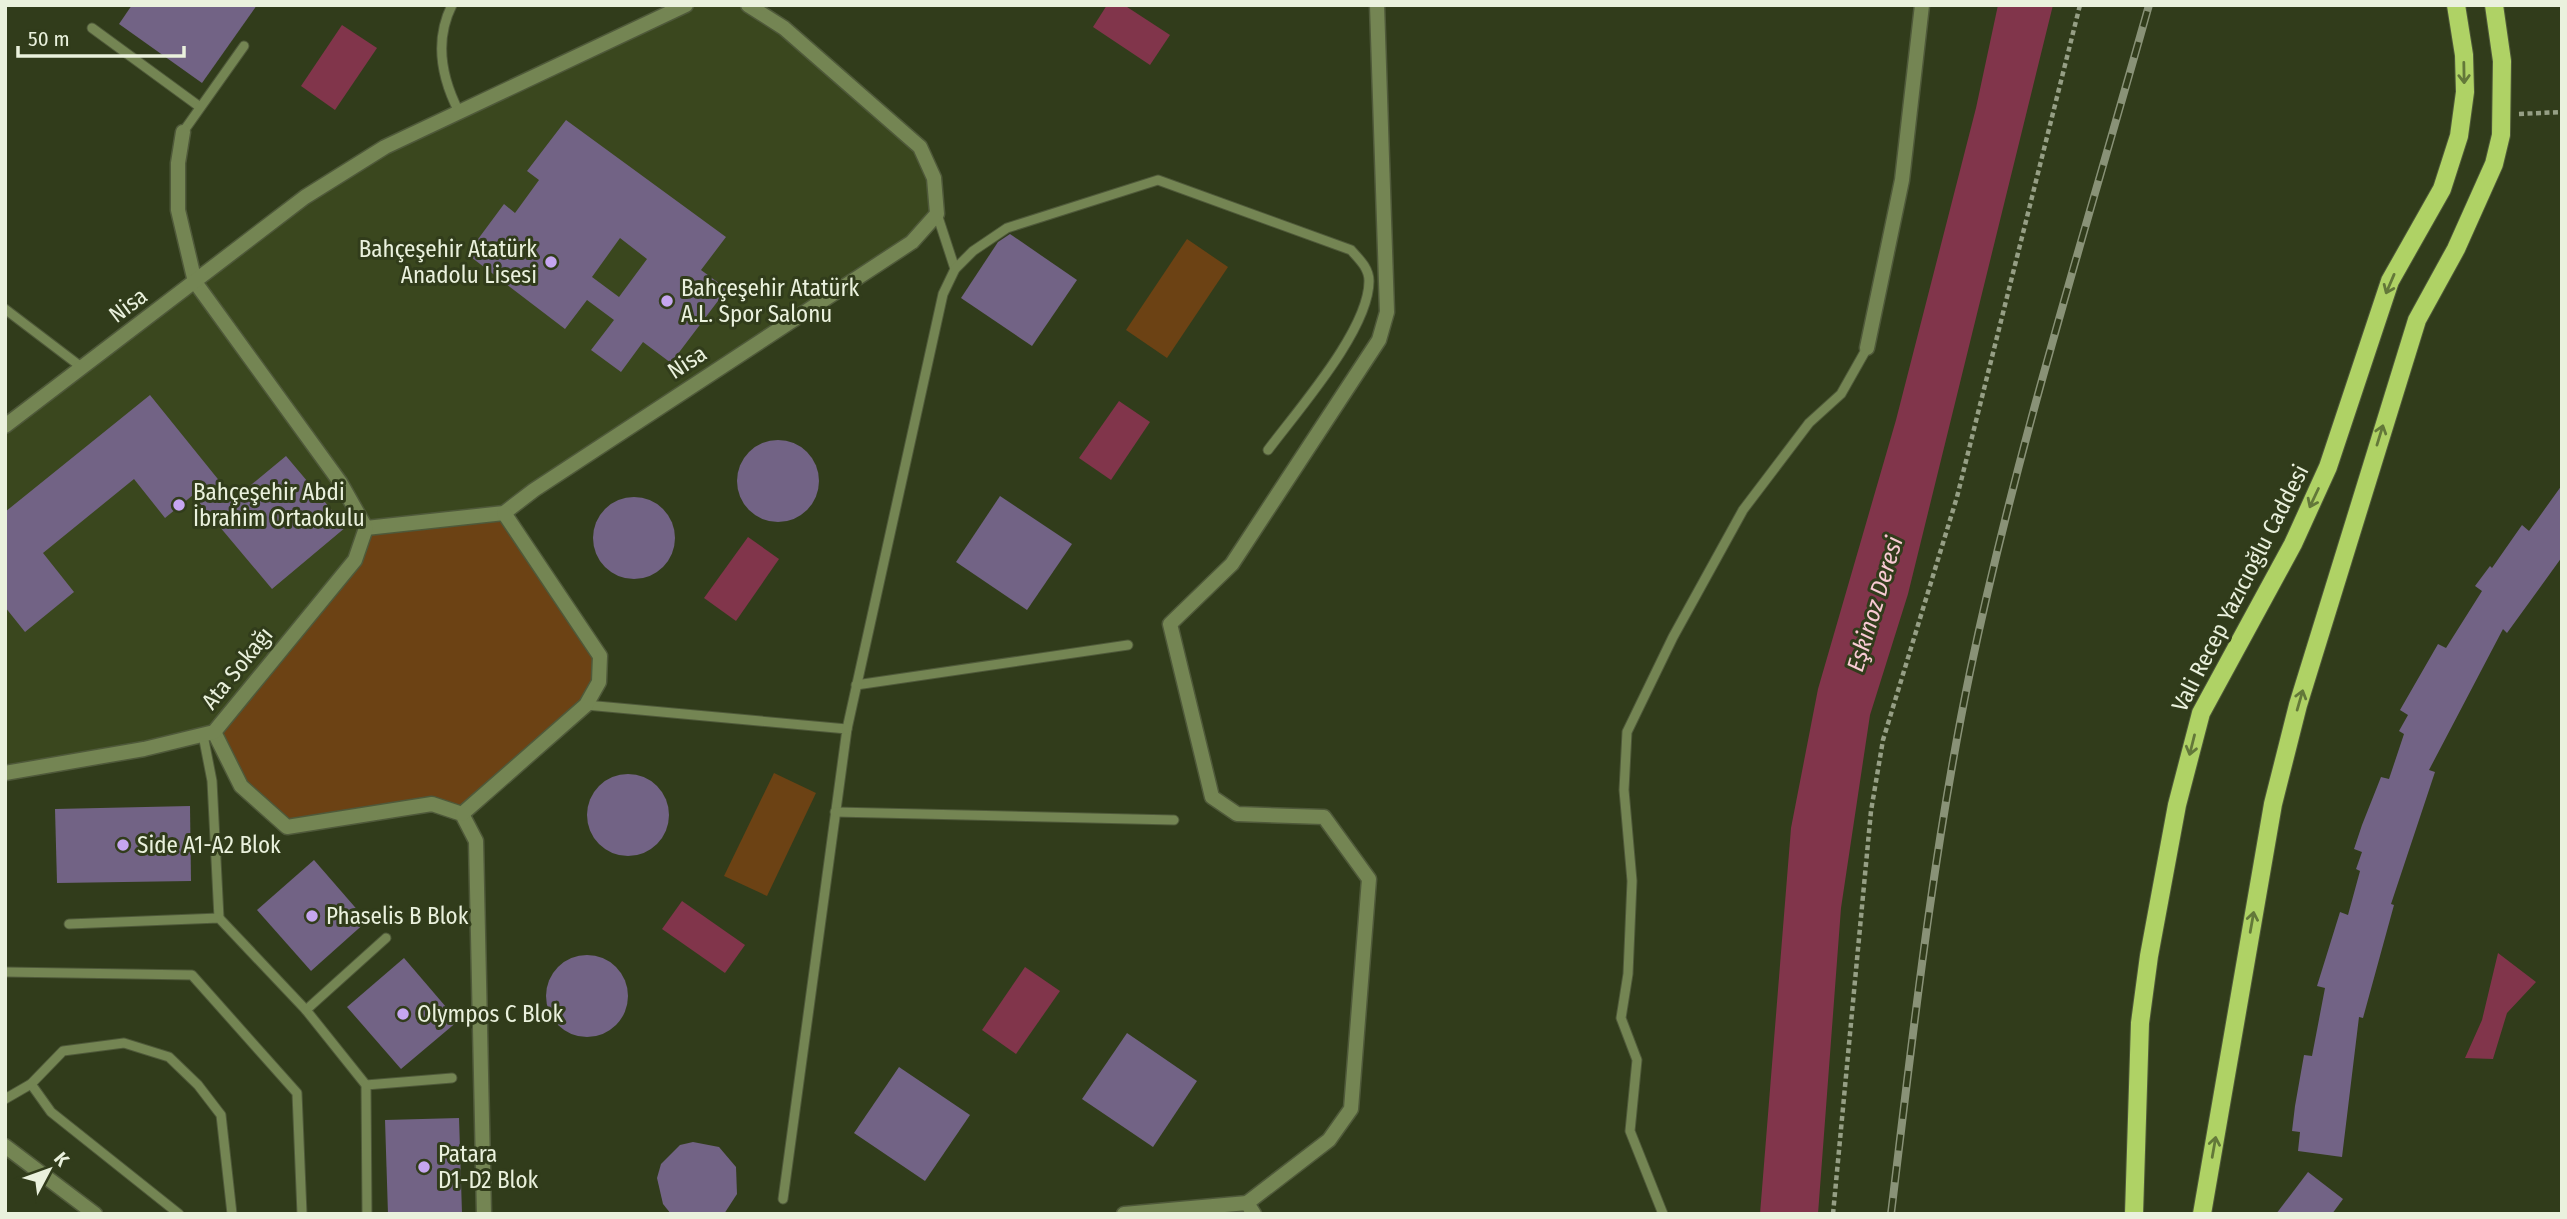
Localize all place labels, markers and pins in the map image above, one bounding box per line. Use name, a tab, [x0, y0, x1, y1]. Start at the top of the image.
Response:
place label: Bahçeşehir Atatürk Anadolu Lisesi	[359, 235, 537, 289]
marker: Bahçeşehir Atatürk Anadolu Lisesi	[543, 254, 559, 270]
place label: Bahçeşehir Atatürk A.L. Spor Salonu	[681, 274, 860, 328]
marker: Bahçeşehir Atatürk A.L. Spor Salonu	[659, 293, 675, 309]
place label: Bahçeşehir Abdi İbrahim Ortaokulu	[193, 478, 365, 532]
marker: Bahçeşehir Abdi İbrahim Ortaokulu	[171, 497, 187, 513]
place label: Side A1-A2 Blok	[137, 831, 281, 859]
marker: Side A1-A2 Blok	[115, 837, 131, 853]
place label: Phaselis B Blok	[326, 902, 469, 930]
marker: Phaselis B Blok	[304, 908, 320, 924]
place label: Olympos C Blok	[417, 1000, 564, 1028]
marker: Olympos C Blok	[395, 1006, 411, 1022]
place label: Patara D1-D2 Blok	[438, 1140, 539, 1194]
marker: Patara D1-D2 Blok	[416, 1159, 432, 1175]

